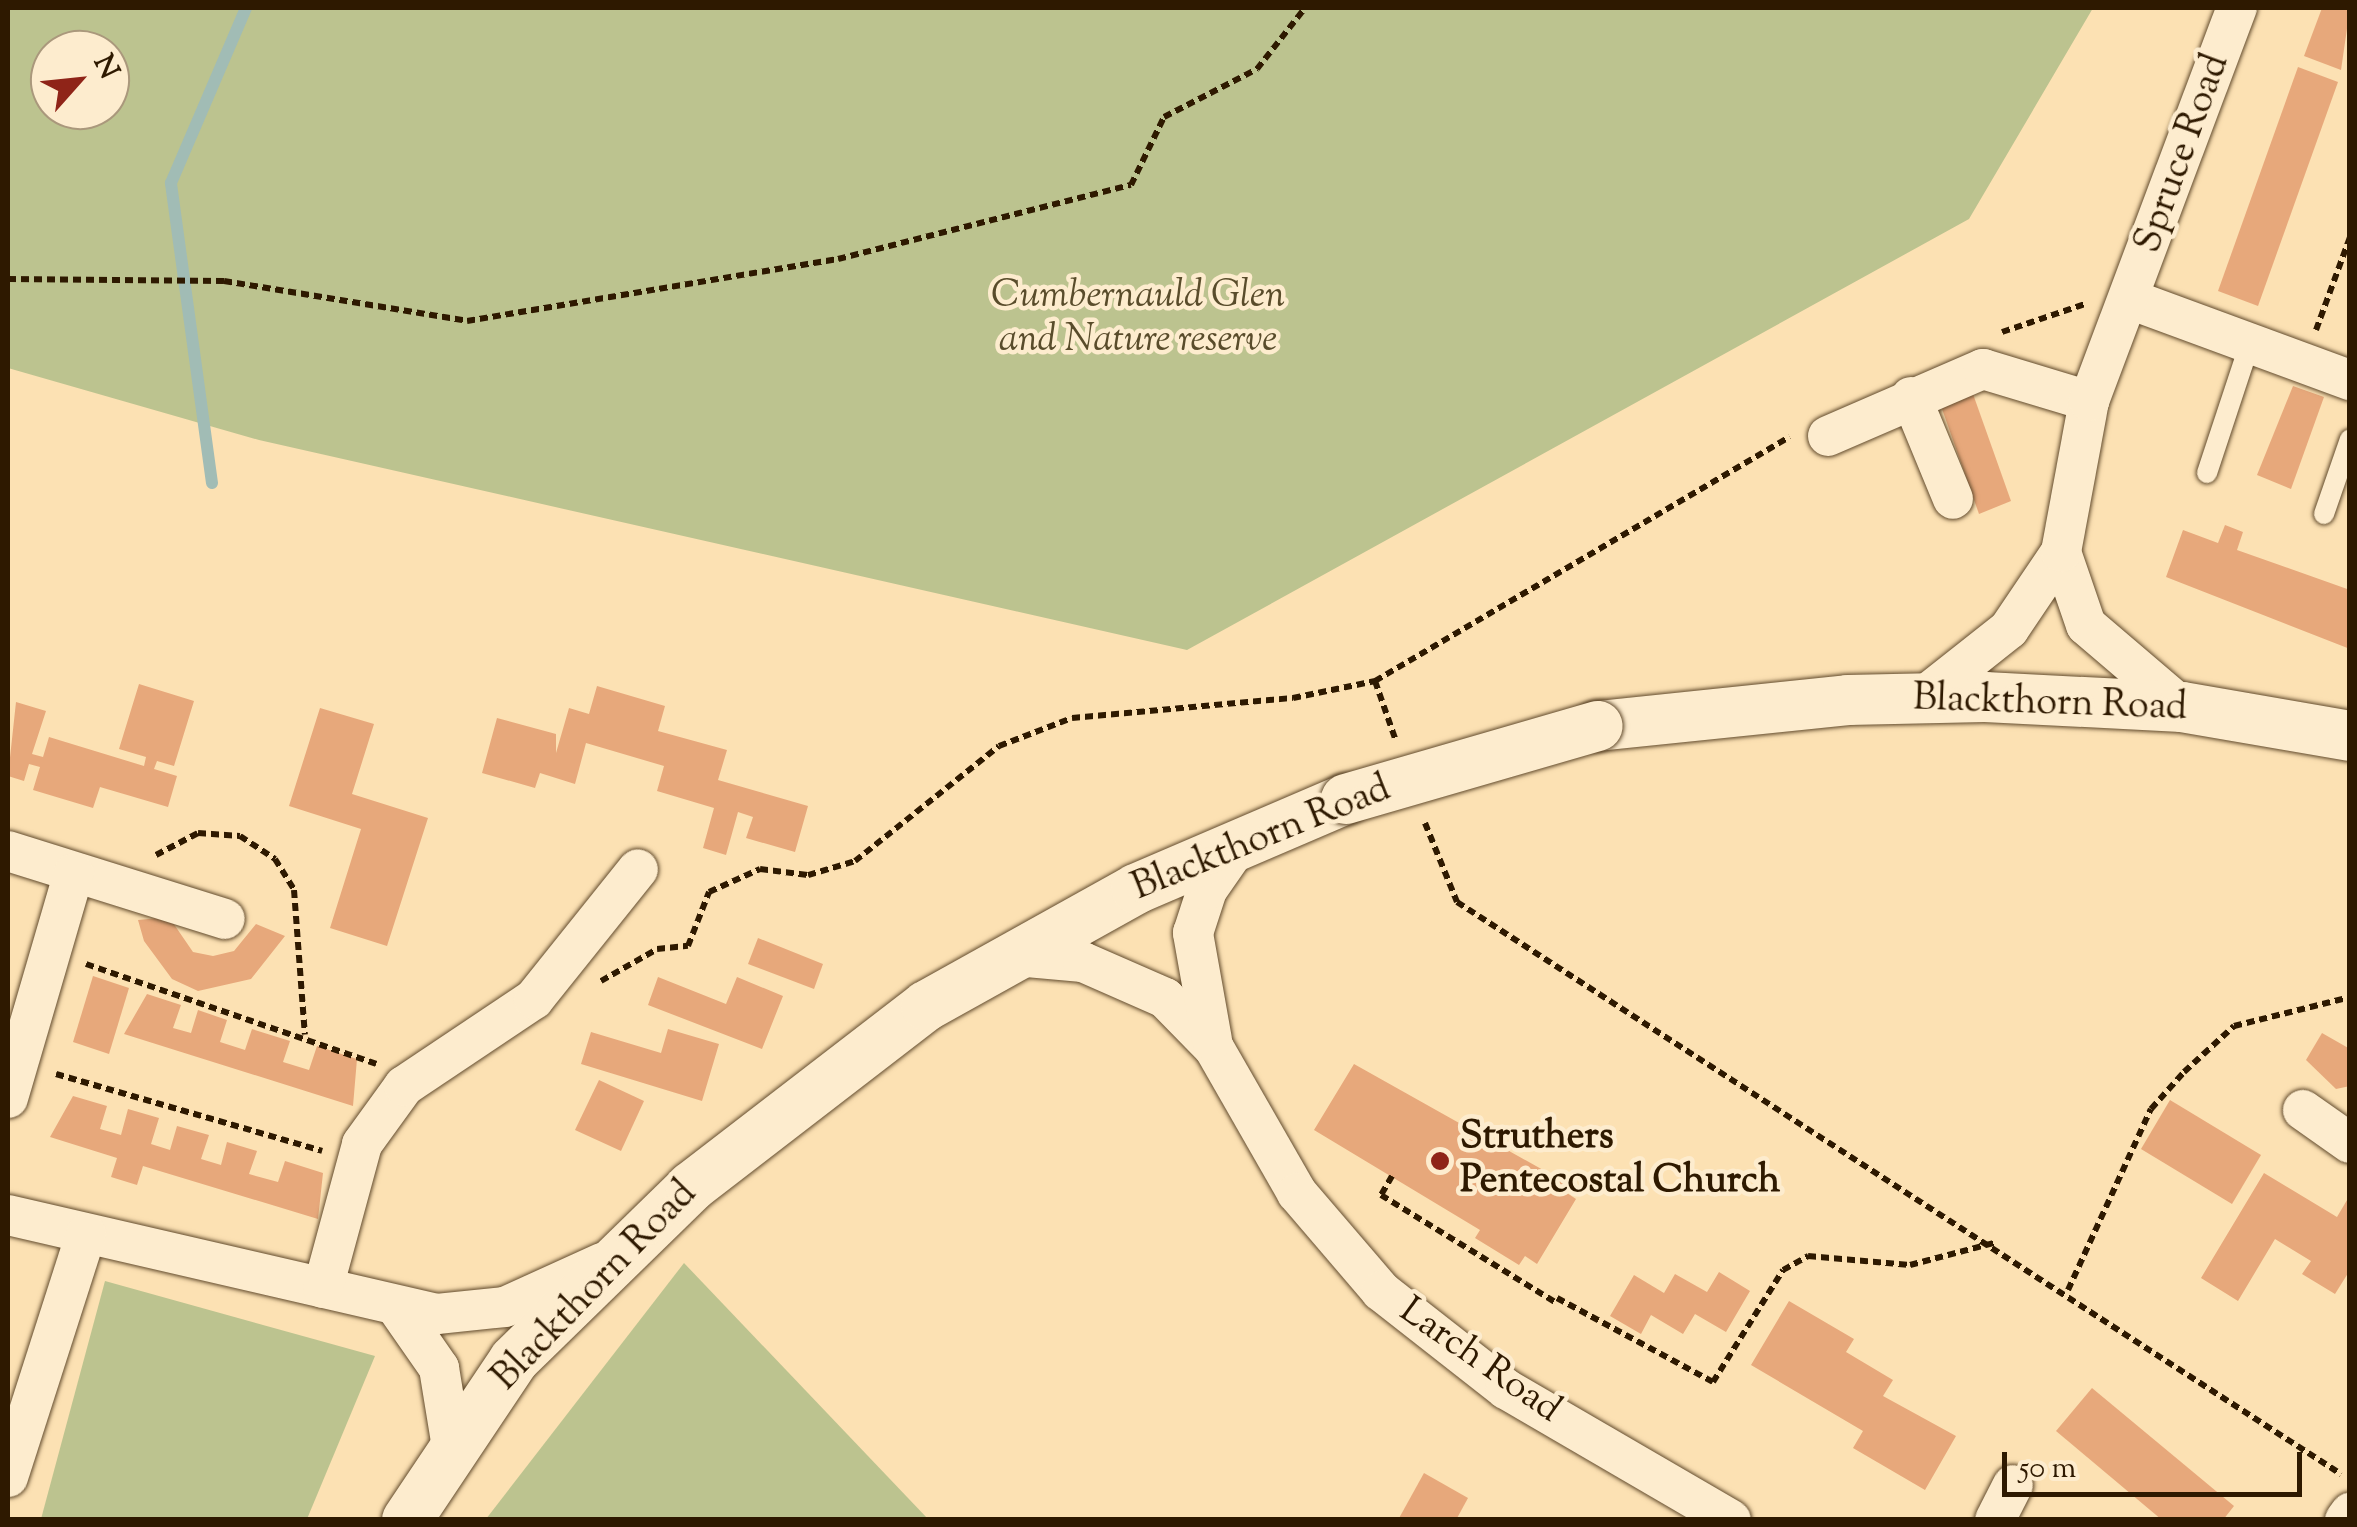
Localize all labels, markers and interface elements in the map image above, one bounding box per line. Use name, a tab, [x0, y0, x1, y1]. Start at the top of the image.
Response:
north arrow	[30, 30, 130, 130]
text: N	[82, 48, 128, 86]
street label: Spruce Road	[2127, 48, 2241, 260]
park label: Cumbernauld Glen and Nature reserve	[991, 275, 1285, 364]
street label: Blackthorn Road	[1912, 677, 2188, 733]
street label: Blackthorn Road	[1126, 767, 1398, 913]
place label: Struthers Pentecostal Church	[1460, 1116, 1780, 1206]
marker: Struthers Pentecostal Church	[1429, 1150, 1451, 1172]
street label: Blackthorn Road	[484, 1172, 708, 1402]
street label: Larch Road	[1389, 1290, 1569, 1434]
scale bar	[2007, 1432, 2307, 1494]
text: 50 m	[2019, 1448, 2076, 1491]

